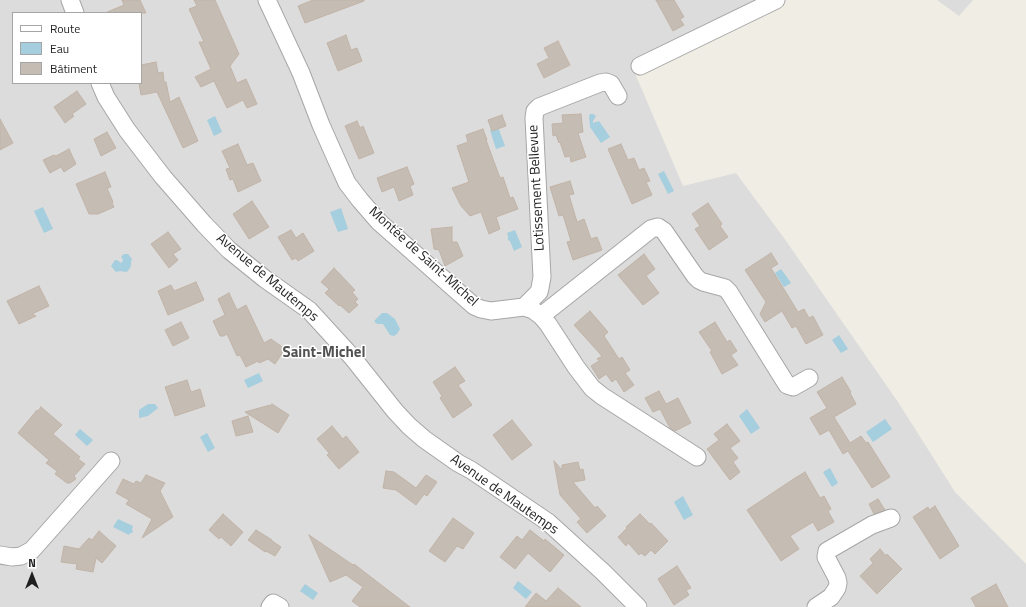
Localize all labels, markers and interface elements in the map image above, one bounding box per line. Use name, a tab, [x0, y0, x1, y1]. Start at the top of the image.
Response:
legend	[12, 12, 142, 84]
text: Route	[50, 19, 80, 38]
text: Eau	[50, 39, 69, 58]
text: Bâtiment	[50, 59, 97, 78]
street label: Lotissement Bellevue	[525, 124, 549, 252]
street label: Montée de Saint-Michel	[365, 204, 481, 310]
street label: Avenue de Mautemps	[212, 230, 322, 326]
district label: Saint-Michel	[283, 344, 365, 362]
street label: Avenue de Mautemps	[447, 451, 561, 539]
north arrow	[12, 555, 52, 595]
text: N	[28, 555, 36, 571]

